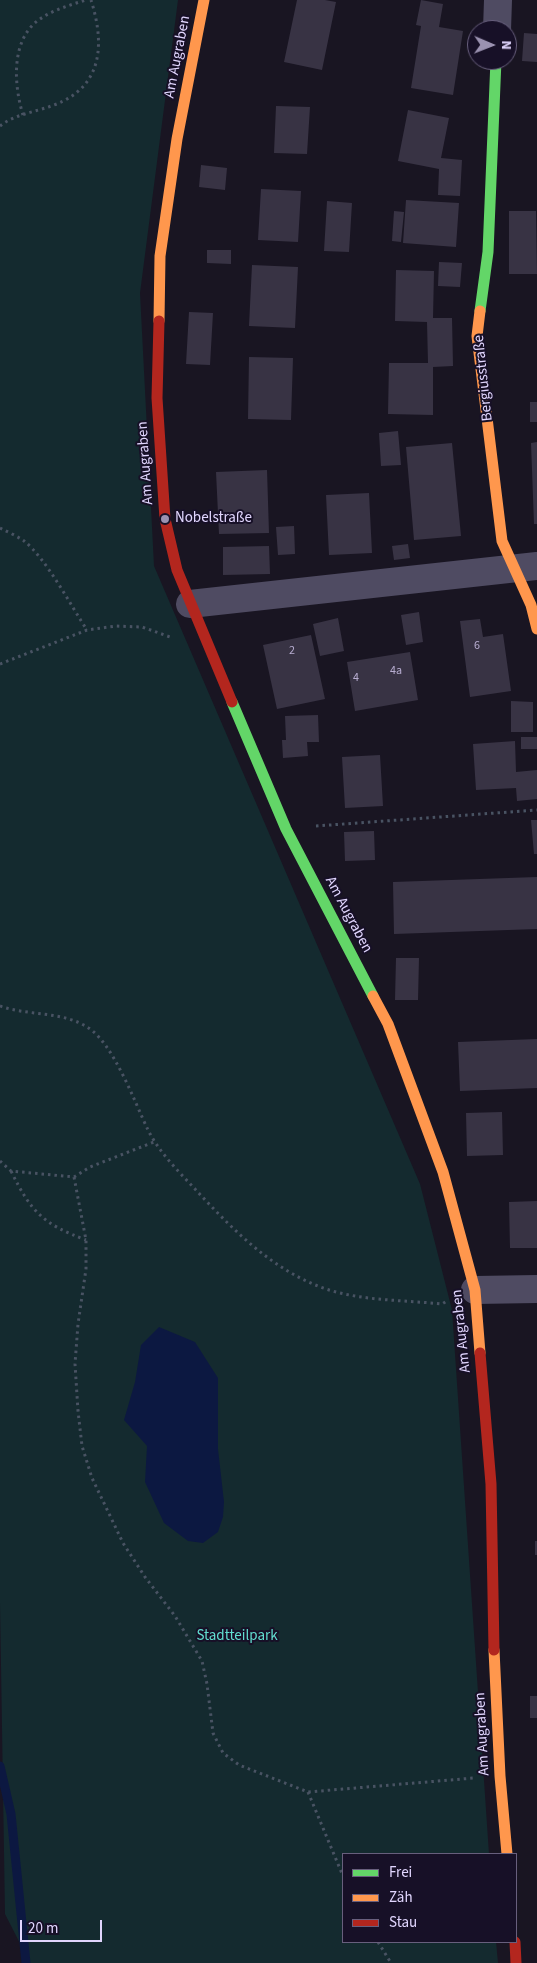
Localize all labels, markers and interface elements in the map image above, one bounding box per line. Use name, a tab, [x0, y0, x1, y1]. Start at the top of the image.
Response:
street label: Am Augraben	[161, 14, 195, 100]
north arrow	[467, 20, 517, 70]
text: N	[496, 40, 516, 50]
street label: Bergiusstraße	[471, 334, 497, 422]
street label: Am Augraben	[134, 421, 158, 505]
place label: Nobelstraße	[175, 510, 252, 528]
marker: Nobelstraße	[159, 513, 171, 525]
house number: 6	[474, 639, 480, 653]
house number: 2	[289, 644, 295, 658]
house number: 4a	[390, 664, 402, 678]
house number: 4	[353, 671, 359, 685]
street label: Am Augraben	[320, 874, 376, 956]
street label: Am Augraben	[449, 1288, 475, 1374]
park label: Stadtteilpark	[196, 1628, 278, 1646]
street label: Am Augraben	[472, 1692, 494, 1776]
legend	[342, 1853, 517, 1943]
text: Frei	[389, 1862, 412, 1883]
text: Zäh	[389, 1887, 413, 1908]
scale bar	[22, 1910, 105, 1942]
text: Stau	[389, 1912, 417, 1933]
text: 20 m	[28, 1918, 58, 1939]

